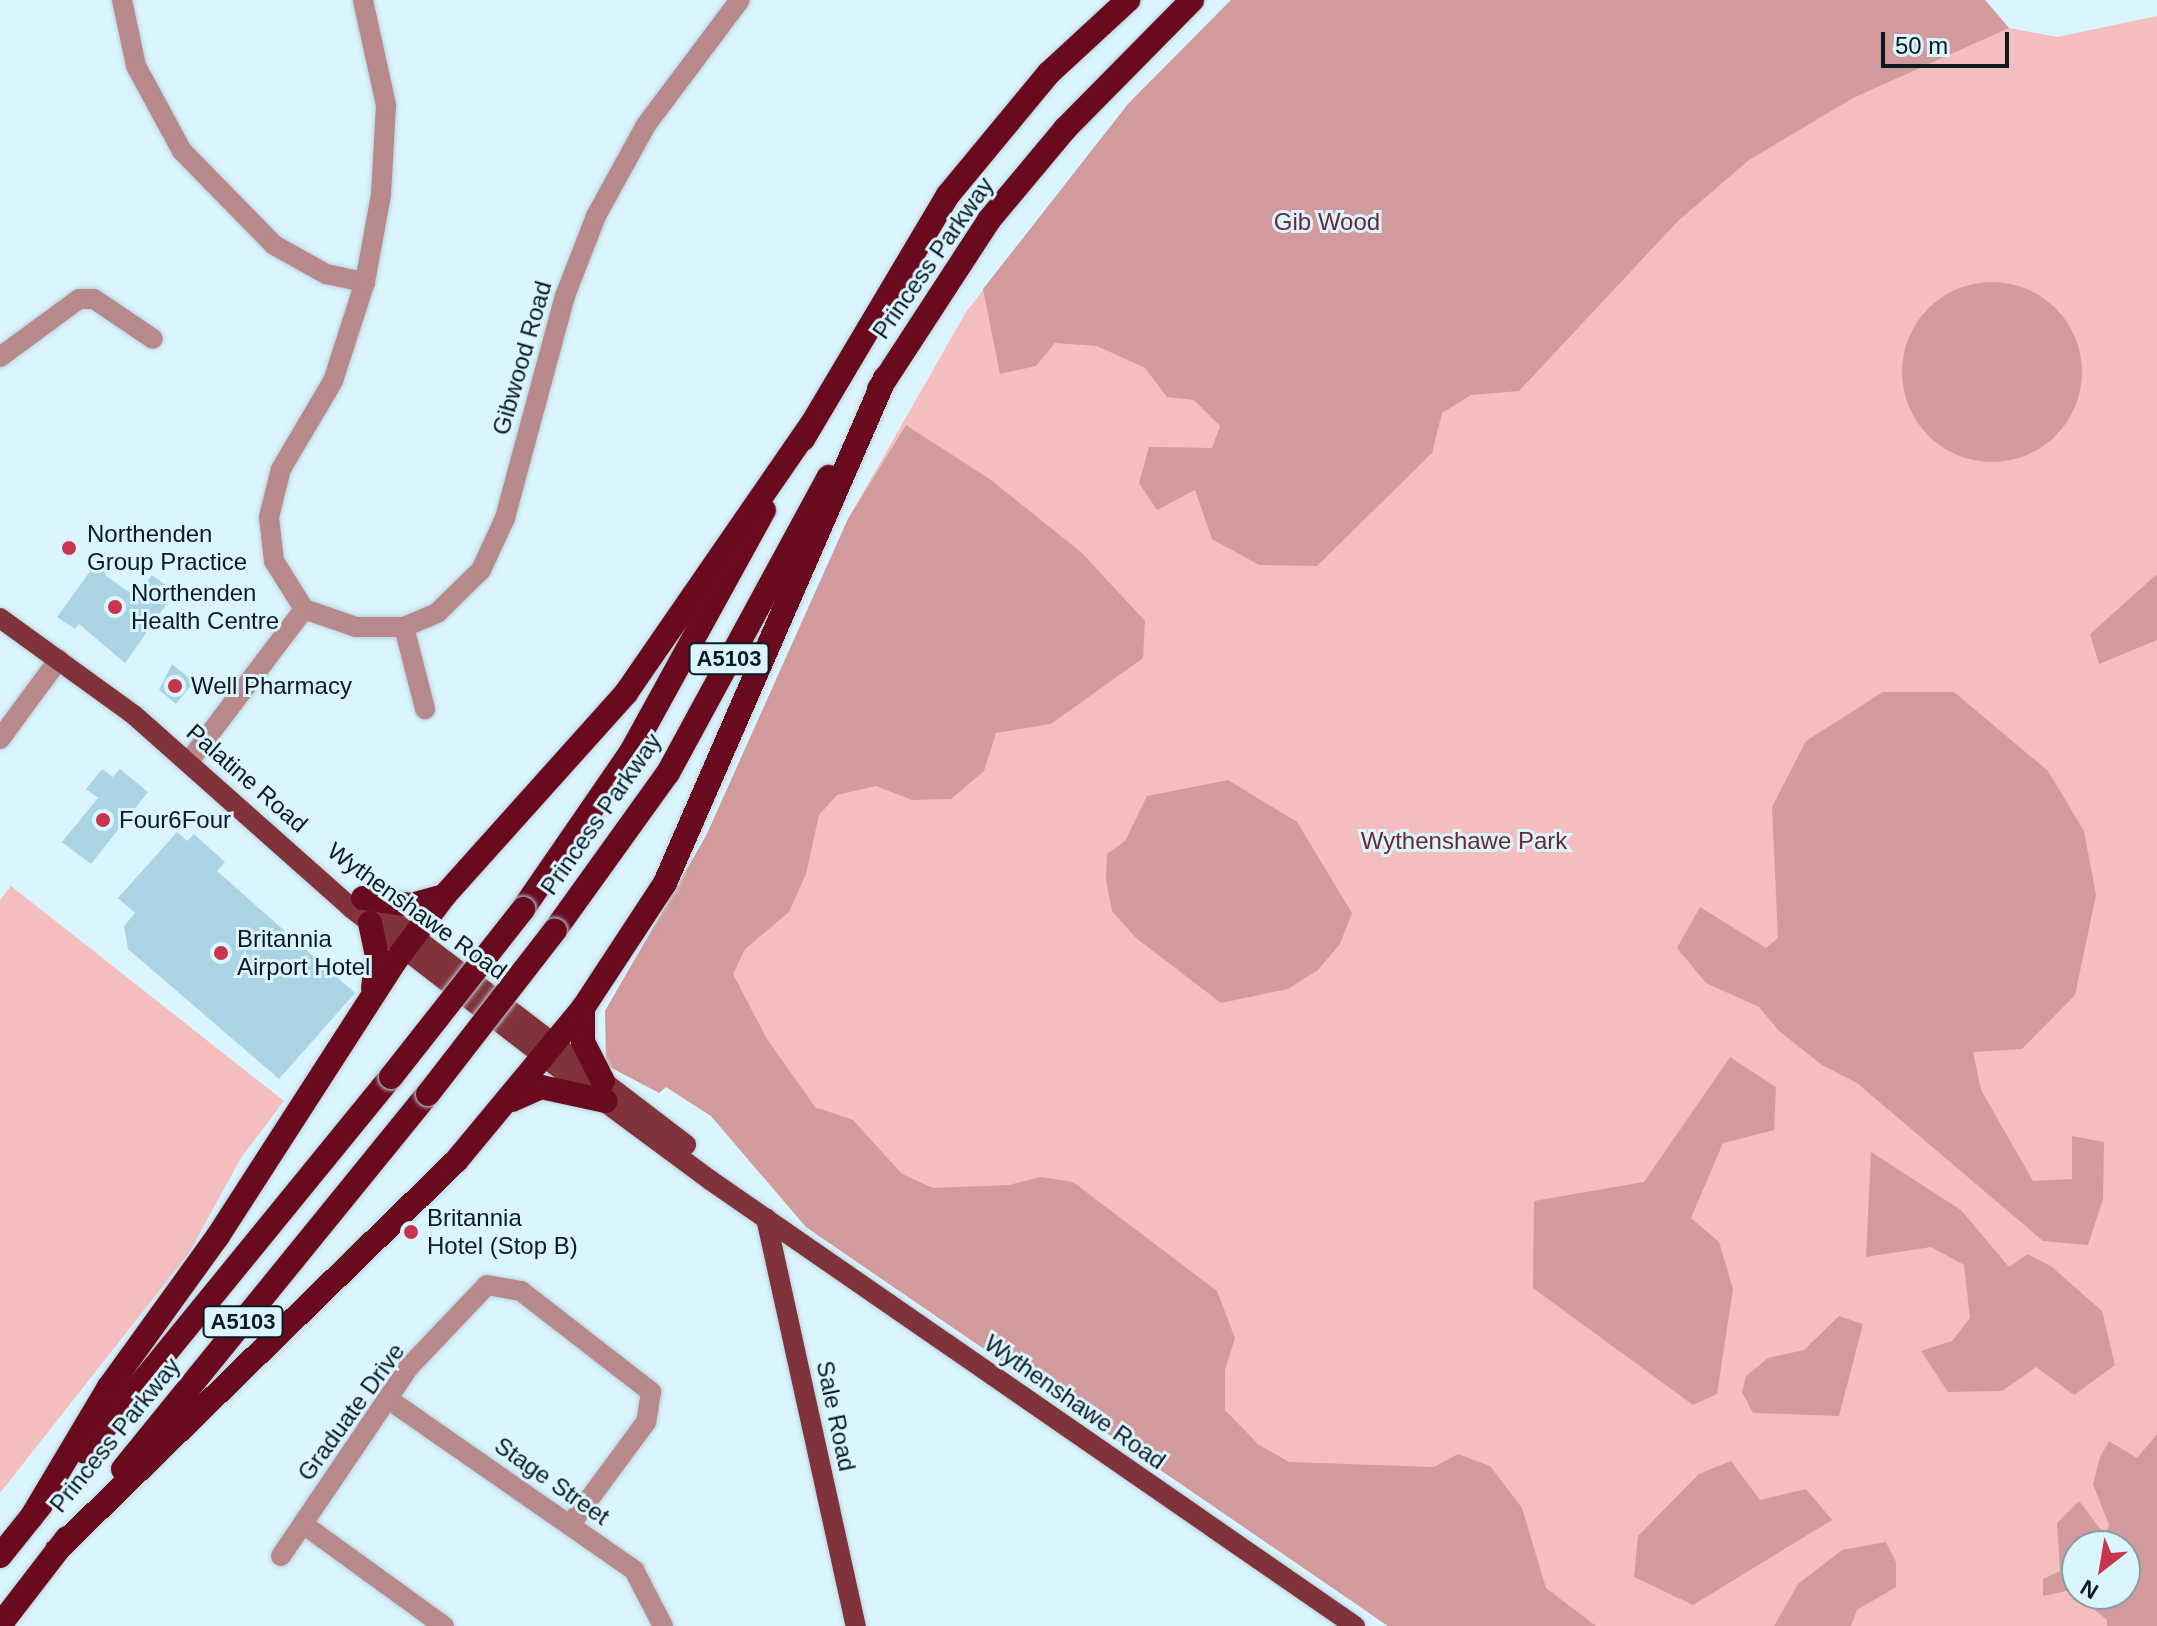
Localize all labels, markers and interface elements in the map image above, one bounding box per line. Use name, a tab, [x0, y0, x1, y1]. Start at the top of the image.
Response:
scale bar	[1885, 16, 2013, 66]
text: 50 m	[1895, 32, 1948, 59]
street label: Princess Parkway	[867, 172, 999, 344]
park label: Gib Wood	[1274, 208, 1380, 236]
street label: Gibwood Road	[486, 278, 558, 438]
place label: Northenden Group Practice	[87, 520, 247, 576]
marker: Northenden Group Practice	[58, 537, 80, 559]
place label: Northenden Health Centre	[131, 579, 279, 635]
marker: Northenden Health Centre	[106, 598, 124, 616]
road number: A5103	[687, 641, 771, 677]
place label: Well Pharmacy	[191, 672, 352, 700]
marker: Well Pharmacy	[166, 677, 184, 695]
street label: Palatine Road	[181, 718, 313, 838]
street label: Princess Parkway	[535, 728, 667, 900]
place label: Four6Four	[119, 806, 231, 834]
marker: Four6Four	[94, 811, 112, 829]
park label: Wythenshawe Park	[1361, 827, 1567, 855]
street label: Wythenshawe Road	[322, 836, 512, 986]
place label: Britannia Airport Hotel	[237, 925, 370, 981]
marker: Britannia Airport Hotel	[212, 944, 230, 962]
place label: Britannia Hotel (Stop B)	[427, 1204, 578, 1260]
marker: Britannia Hotel (Stop B)	[402, 1223, 420, 1241]
road number: A5103	[201, 1304, 285, 1340]
street label: Wythenshawe Road	[979, 1329, 1171, 1475]
street label: Graduate Drive	[292, 1338, 410, 1486]
street label: Princess Parkway	[44, 1352, 186, 1518]
street label: Sale Road	[810, 1358, 862, 1474]
street label: Stage Street	[489, 1431, 615, 1531]
north arrow	[2061, 1530, 2141, 1610]
text: N	[2076, 1574, 2103, 1604]

